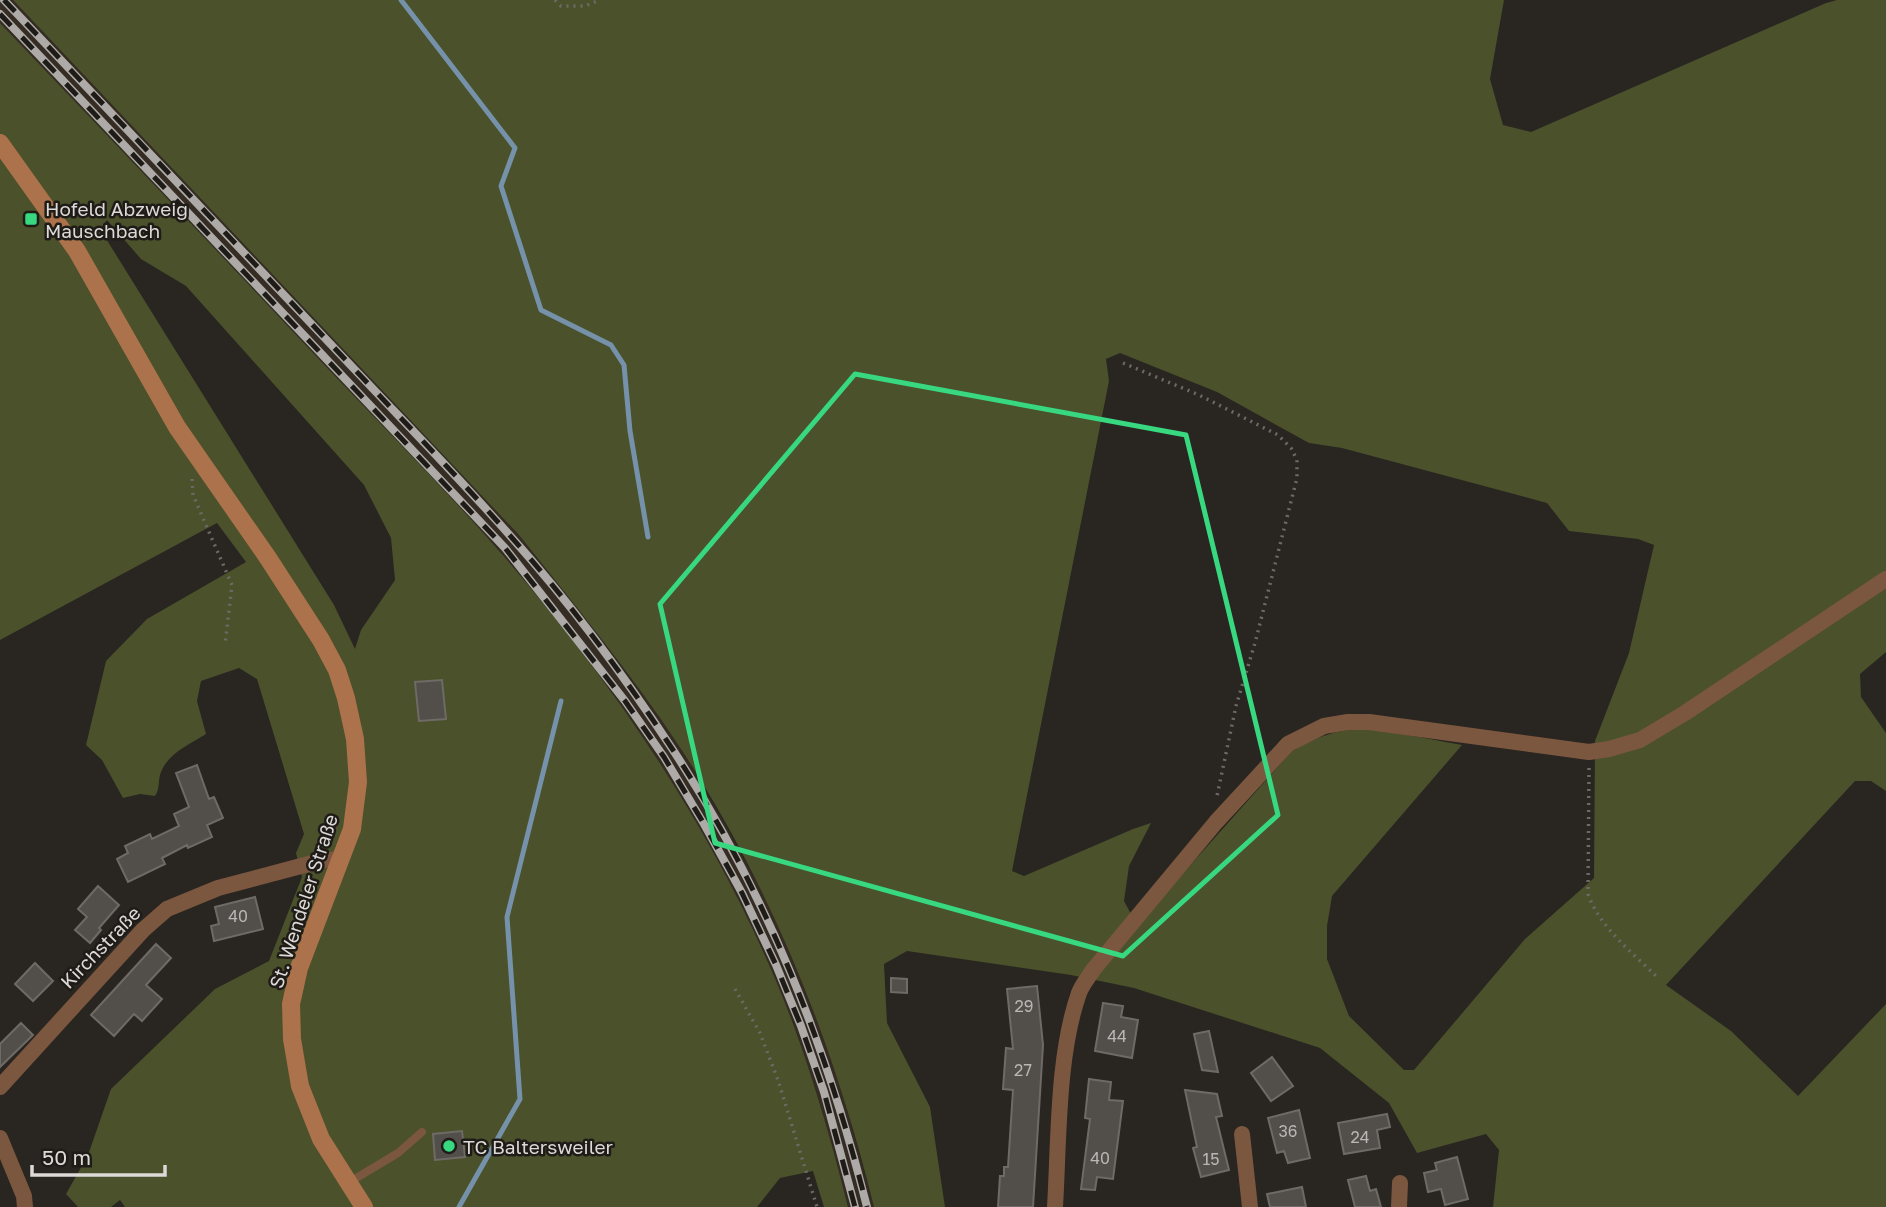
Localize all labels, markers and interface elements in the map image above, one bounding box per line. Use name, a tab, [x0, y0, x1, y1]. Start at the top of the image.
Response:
place label: Hofeld Abzweig Mauschbach	[45, 197, 188, 242]
marker: Hofeld Abzweig Mauschbach	[23, 211, 39, 227]
street label: St. Wendeler Straße	[264, 811, 342, 991]
street label: Kirchstraße	[55, 901, 145, 993]
house number: 40	[228, 906, 248, 926]
house number: 29	[1015, 996, 1033, 1016]
house number: 44	[1107, 1026, 1127, 1046]
house number: 27	[1014, 1060, 1032, 1080]
house number: 36	[1278, 1121, 1298, 1141]
house number: 24	[1350, 1127, 1370, 1147]
scale bar	[32, 1134, 164, 1178]
place label: TC Baltersweiler	[463, 1135, 614, 1158]
marker: TC Baltersweiler	[441, 1138, 457, 1154]
text: 50 m	[42, 1144, 91, 1170]
house number: 40	[1090, 1148, 1110, 1168]
house number: 15	[1202, 1149, 1220, 1169]

